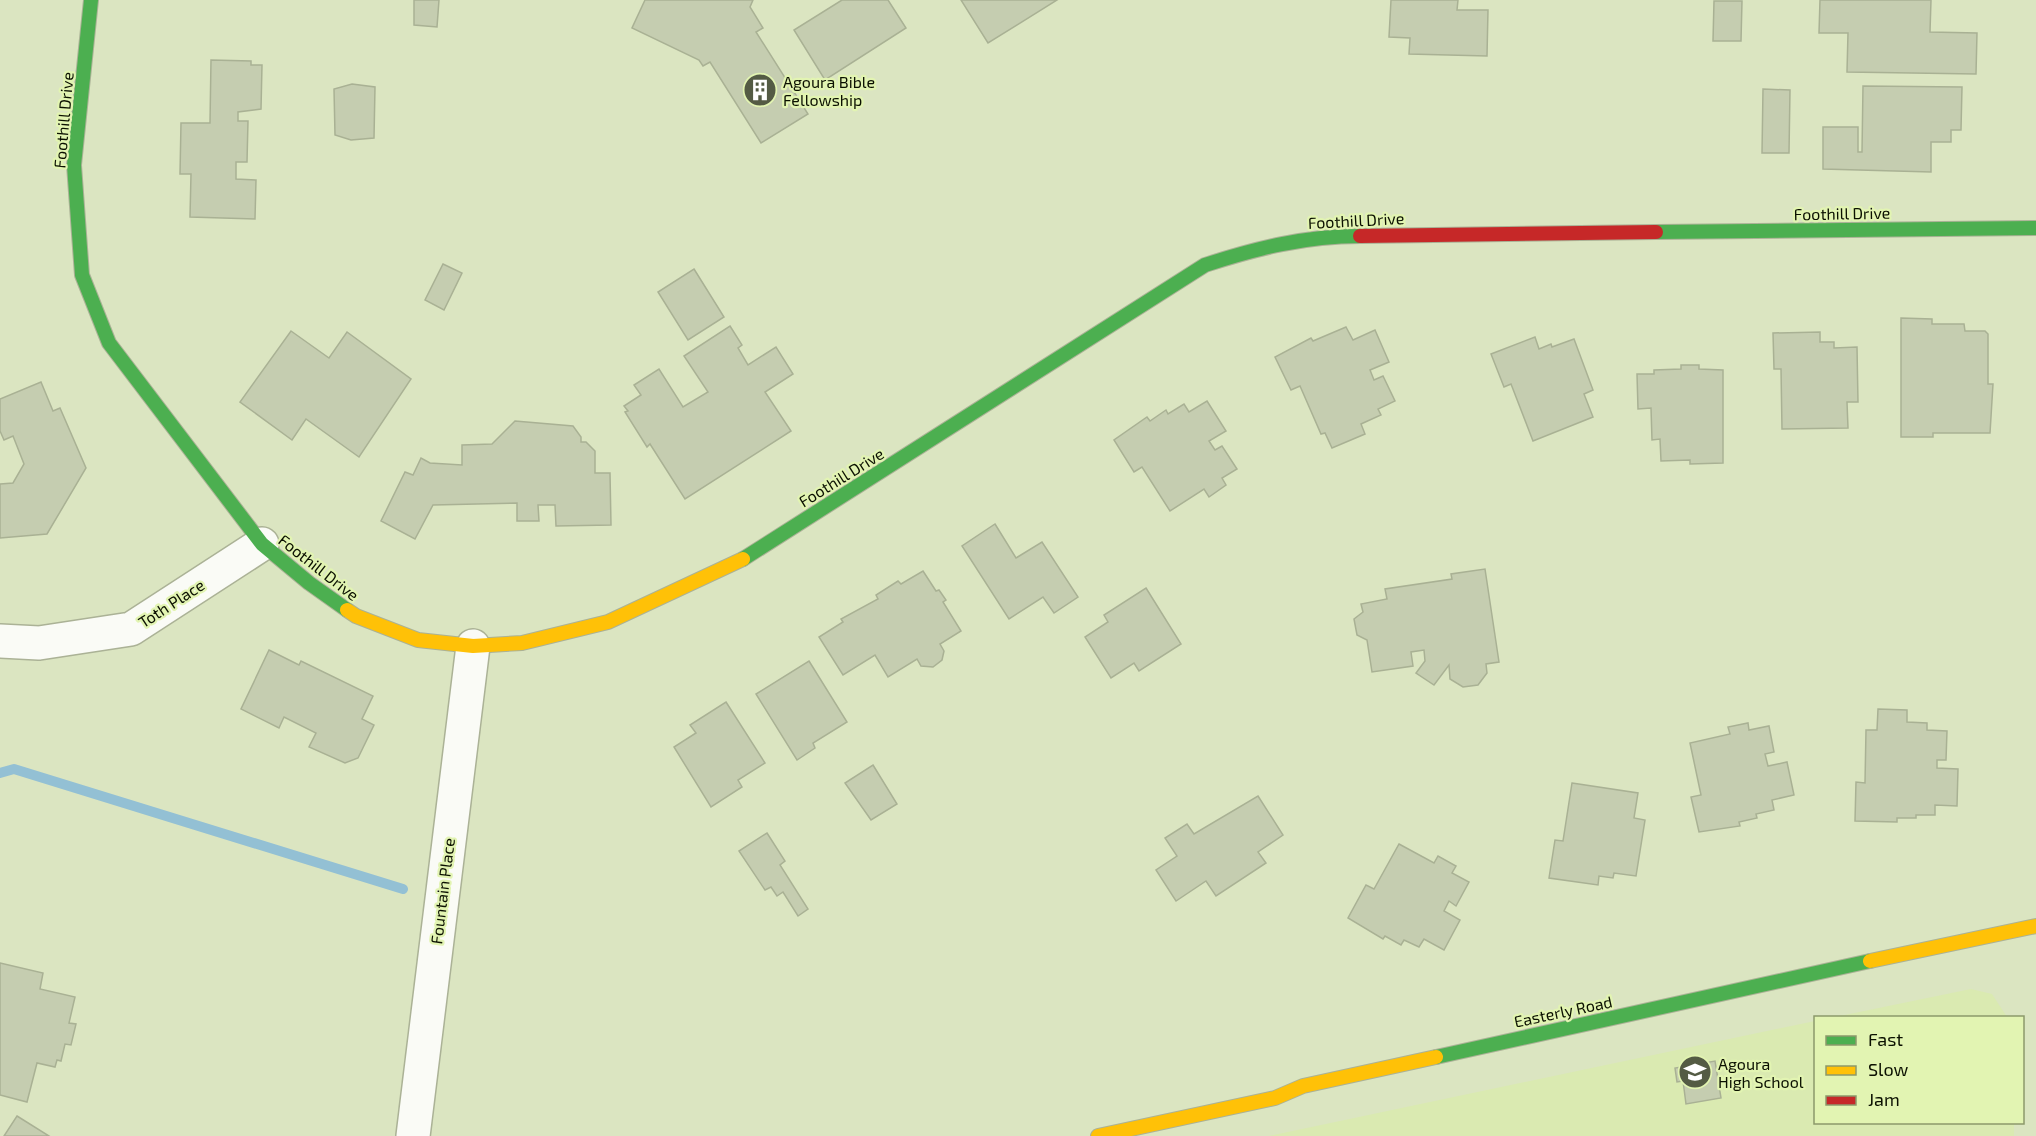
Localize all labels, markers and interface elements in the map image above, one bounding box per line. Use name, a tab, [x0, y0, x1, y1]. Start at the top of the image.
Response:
street label: Foothill Drive	[49, 71, 77, 169]
building icon: Agoura Bible Fellowship	[742, 72, 778, 108]
place label: Agoura Bible Fellowship	[783, 72, 875, 109]
street label: Foothill Drive	[1794, 203, 1890, 223]
street label: Foothill Drive	[1307, 208, 1405, 232]
street label: Foothill Drive	[795, 443, 887, 511]
street label: Foothill Drive	[275, 530, 363, 604]
street label: Toth Place	[134, 575, 208, 631]
street label: Fountain Place	[426, 837, 458, 945]
street label: Easterly Road	[1512, 991, 1614, 1031]
legend	[1814, 1016, 2024, 1124]
text: Fast	[1868, 1028, 1903, 1050]
school or university icon: Agoura High School	[1677, 1054, 1713, 1090]
place label: Agoura High School	[1718, 1054, 1804, 1091]
text: Slow	[1868, 1058, 1909, 1080]
text: Jam	[1868, 1088, 1900, 1110]

